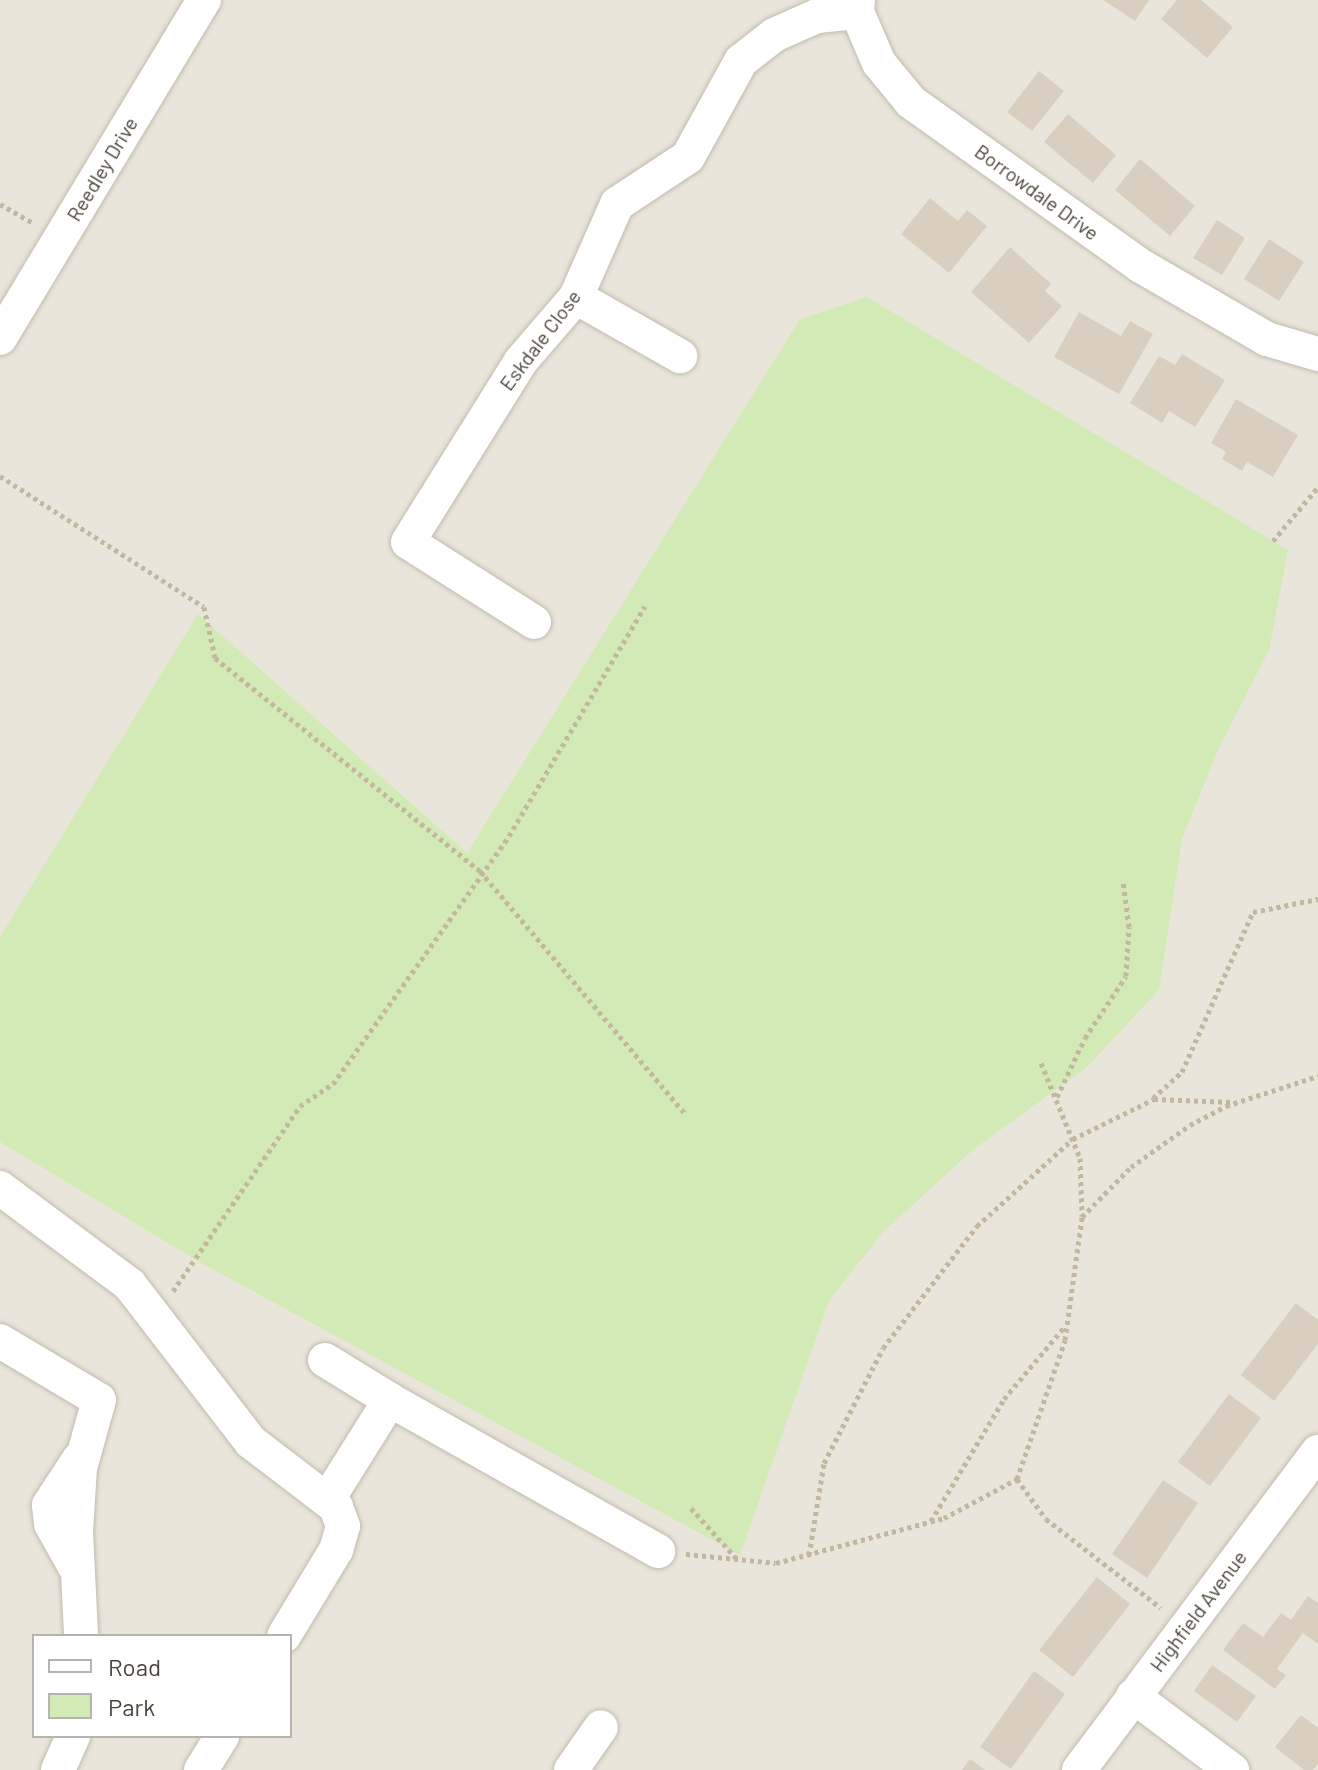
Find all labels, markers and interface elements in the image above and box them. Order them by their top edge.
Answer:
street label: Reedley Drive [62,113,142,225]
street label: Borrowdale Drive [970,139,1104,245]
street label: Eskdale Close [494,285,586,395]
street label: Highfield Avenue [1145,1546,1251,1676]
legend [32,1634,292,1738]
text: Road [108,1652,161,1681]
text: Park [108,1692,155,1721]

